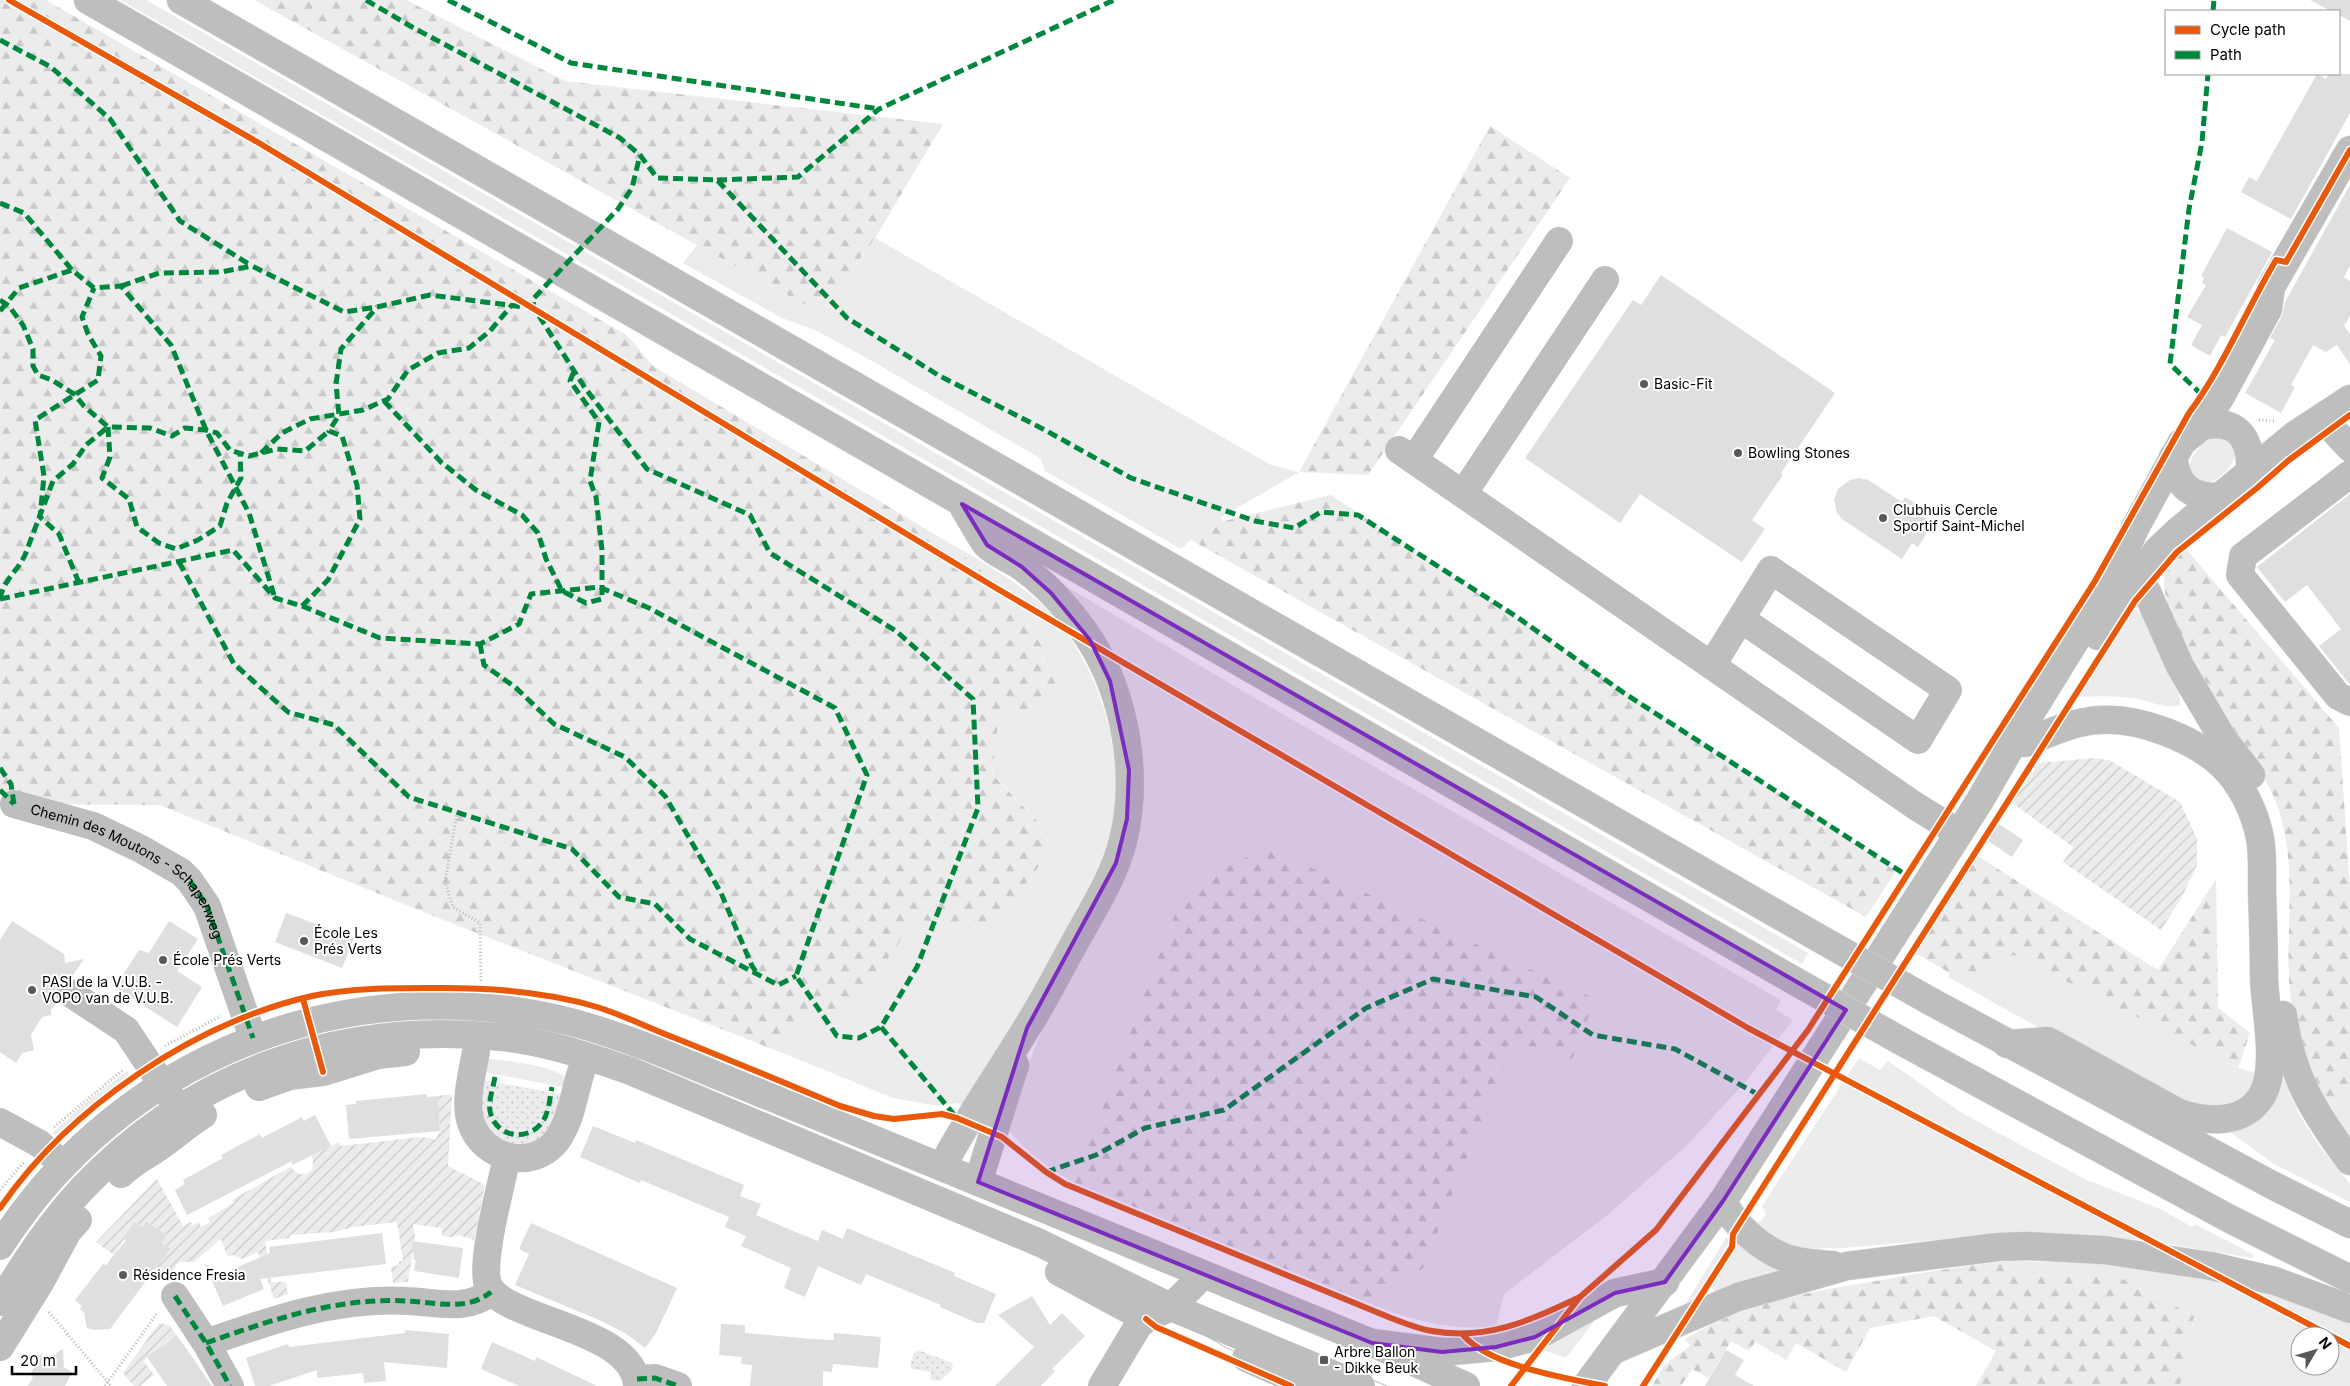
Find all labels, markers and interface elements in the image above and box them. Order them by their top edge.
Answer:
legend [2165,10,2340,75]
text: Cycle path [2210,20,2286,39]
text: Path [2210,45,2242,64]
place label: Basic-Fit [1654,375,1713,392]
marker: Basic-Fit [1638,378,1650,390]
place label: Bowling Stones [1748,444,1850,461]
marker: Bowling Stones [1732,447,1744,459]
place label: Clubhuis Cercle Sportif Saint-Michel [1893,501,2025,534]
marker: Clubhuis Cercle Sportif Saint-Michel [1877,512,1889,524]
street label: Chemin des Moutons - Schapenweg [29,800,227,941]
place label: École Les Prés Verts [314,924,382,957]
marker: École Les Prés Verts [298,935,310,947]
place label: École Prés Verts [173,951,281,968]
marker: École Prés Verts [157,954,169,966]
place label: PASI de la V.U.B. - VOPO van de V.U.B. [42,973,174,1006]
marker: PASI de la V.U.B. - VOPO van de V.U.B. [26,984,38,996]
place label: Résidence Fresia [133,1266,246,1283]
marker: Résidence Fresia [117,1269,129,1281]
north arrow [2290,1326,2340,1376]
text: N [2316,1333,2336,1352]
place label: Arbre Ballon - Dikke Beuk [1334,1343,1419,1376]
scale bar [12,1344,76,1376]
text: 20 m [20,1351,56,1370]
marker: Arbre Ballon - Dikke Beuk [1318,1354,1330,1366]

